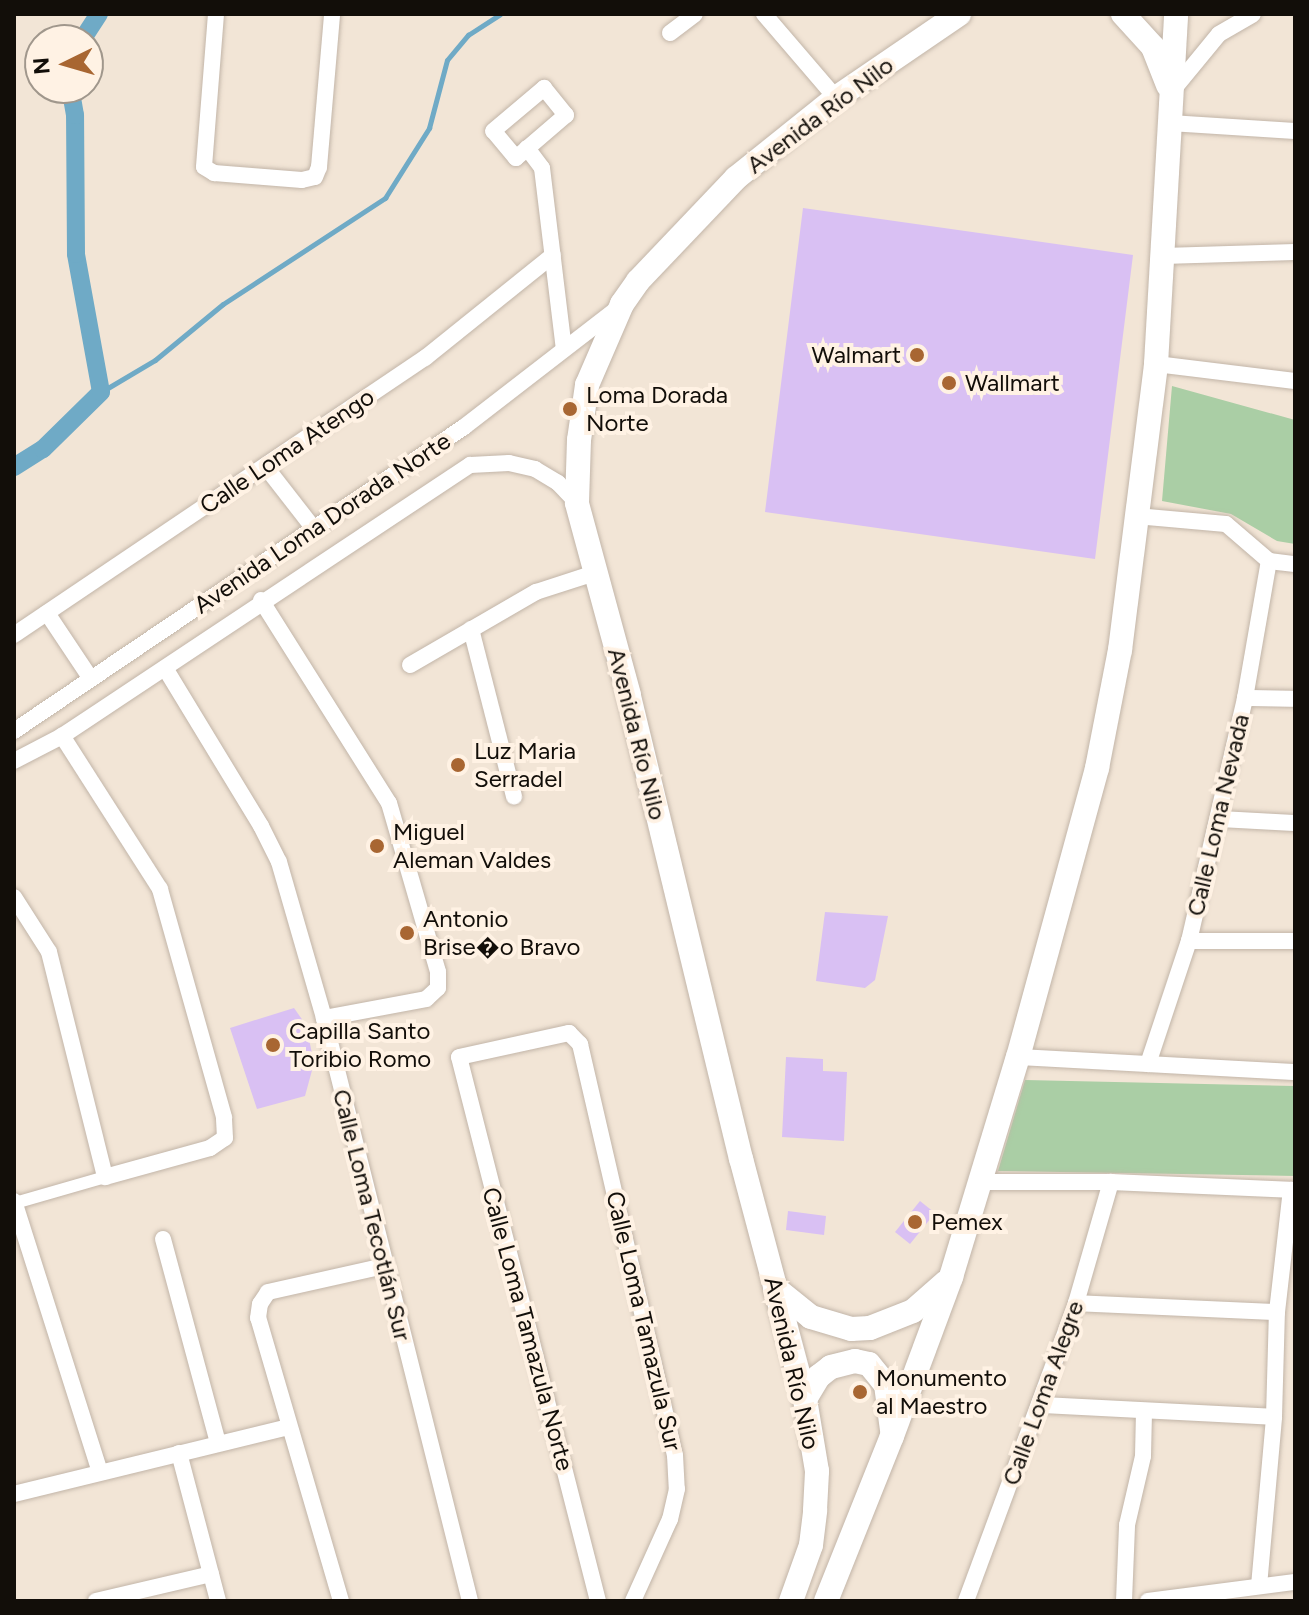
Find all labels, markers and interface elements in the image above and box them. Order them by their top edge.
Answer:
north arrow [24,24,104,104]
street label: Avenida Río Nilo [741,50,899,180]
text: N [27,56,56,76]
place label: Walmart [812,341,901,369]
marker: Walmart [908,346,926,364]
place label: Wallmart [965,369,1060,397]
marker: Wallmart [940,374,958,392]
place label: Loma Dorada Norte [586,381,728,437]
street label: Calle Loma Atengo [194,382,380,520]
marker: Loma Dorada Norte [561,400,579,418]
street label: Avenida Loma Dorada Norte [188,426,456,620]
street label: Avenida Río Nilo [602,645,672,823]
street label: Calle Loma Nevada [1181,711,1255,919]
place label: Luz Maria Serradel [474,737,576,793]
marker: Luz Maria Serradel [449,756,467,774]
place label: Miguel Aleman Valdes [393,818,551,874]
marker: Miguel Aleman Valdes [368,837,386,855]
place label: Antonio Brise�o Bravo [423,905,580,961]
marker: Antonio Brise�o Bravo [398,924,416,942]
place label: Capilla Santo Toribio Romo [289,1017,431,1073]
marker: Capilla Santo Toribio Romo [264,1036,282,1054]
street label: Calle Loma Tecotlán Sur [327,1086,417,1344]
street label: Calle Loma Tamazula Norte [476,1184,580,1474]
street label: Calle Loma Tamazula Sur [600,1188,688,1454]
place label: Pemex [931,1208,1003,1236]
marker: Pemex [906,1213,924,1231]
street label: Avenida Río Nilo [758,1274,826,1452]
street label: Calle Loma Alegre [996,1297,1090,1489]
place label: Monumento al Maestro [876,1364,1007,1420]
marker: Monumento al Maestro [851,1383,869,1401]

